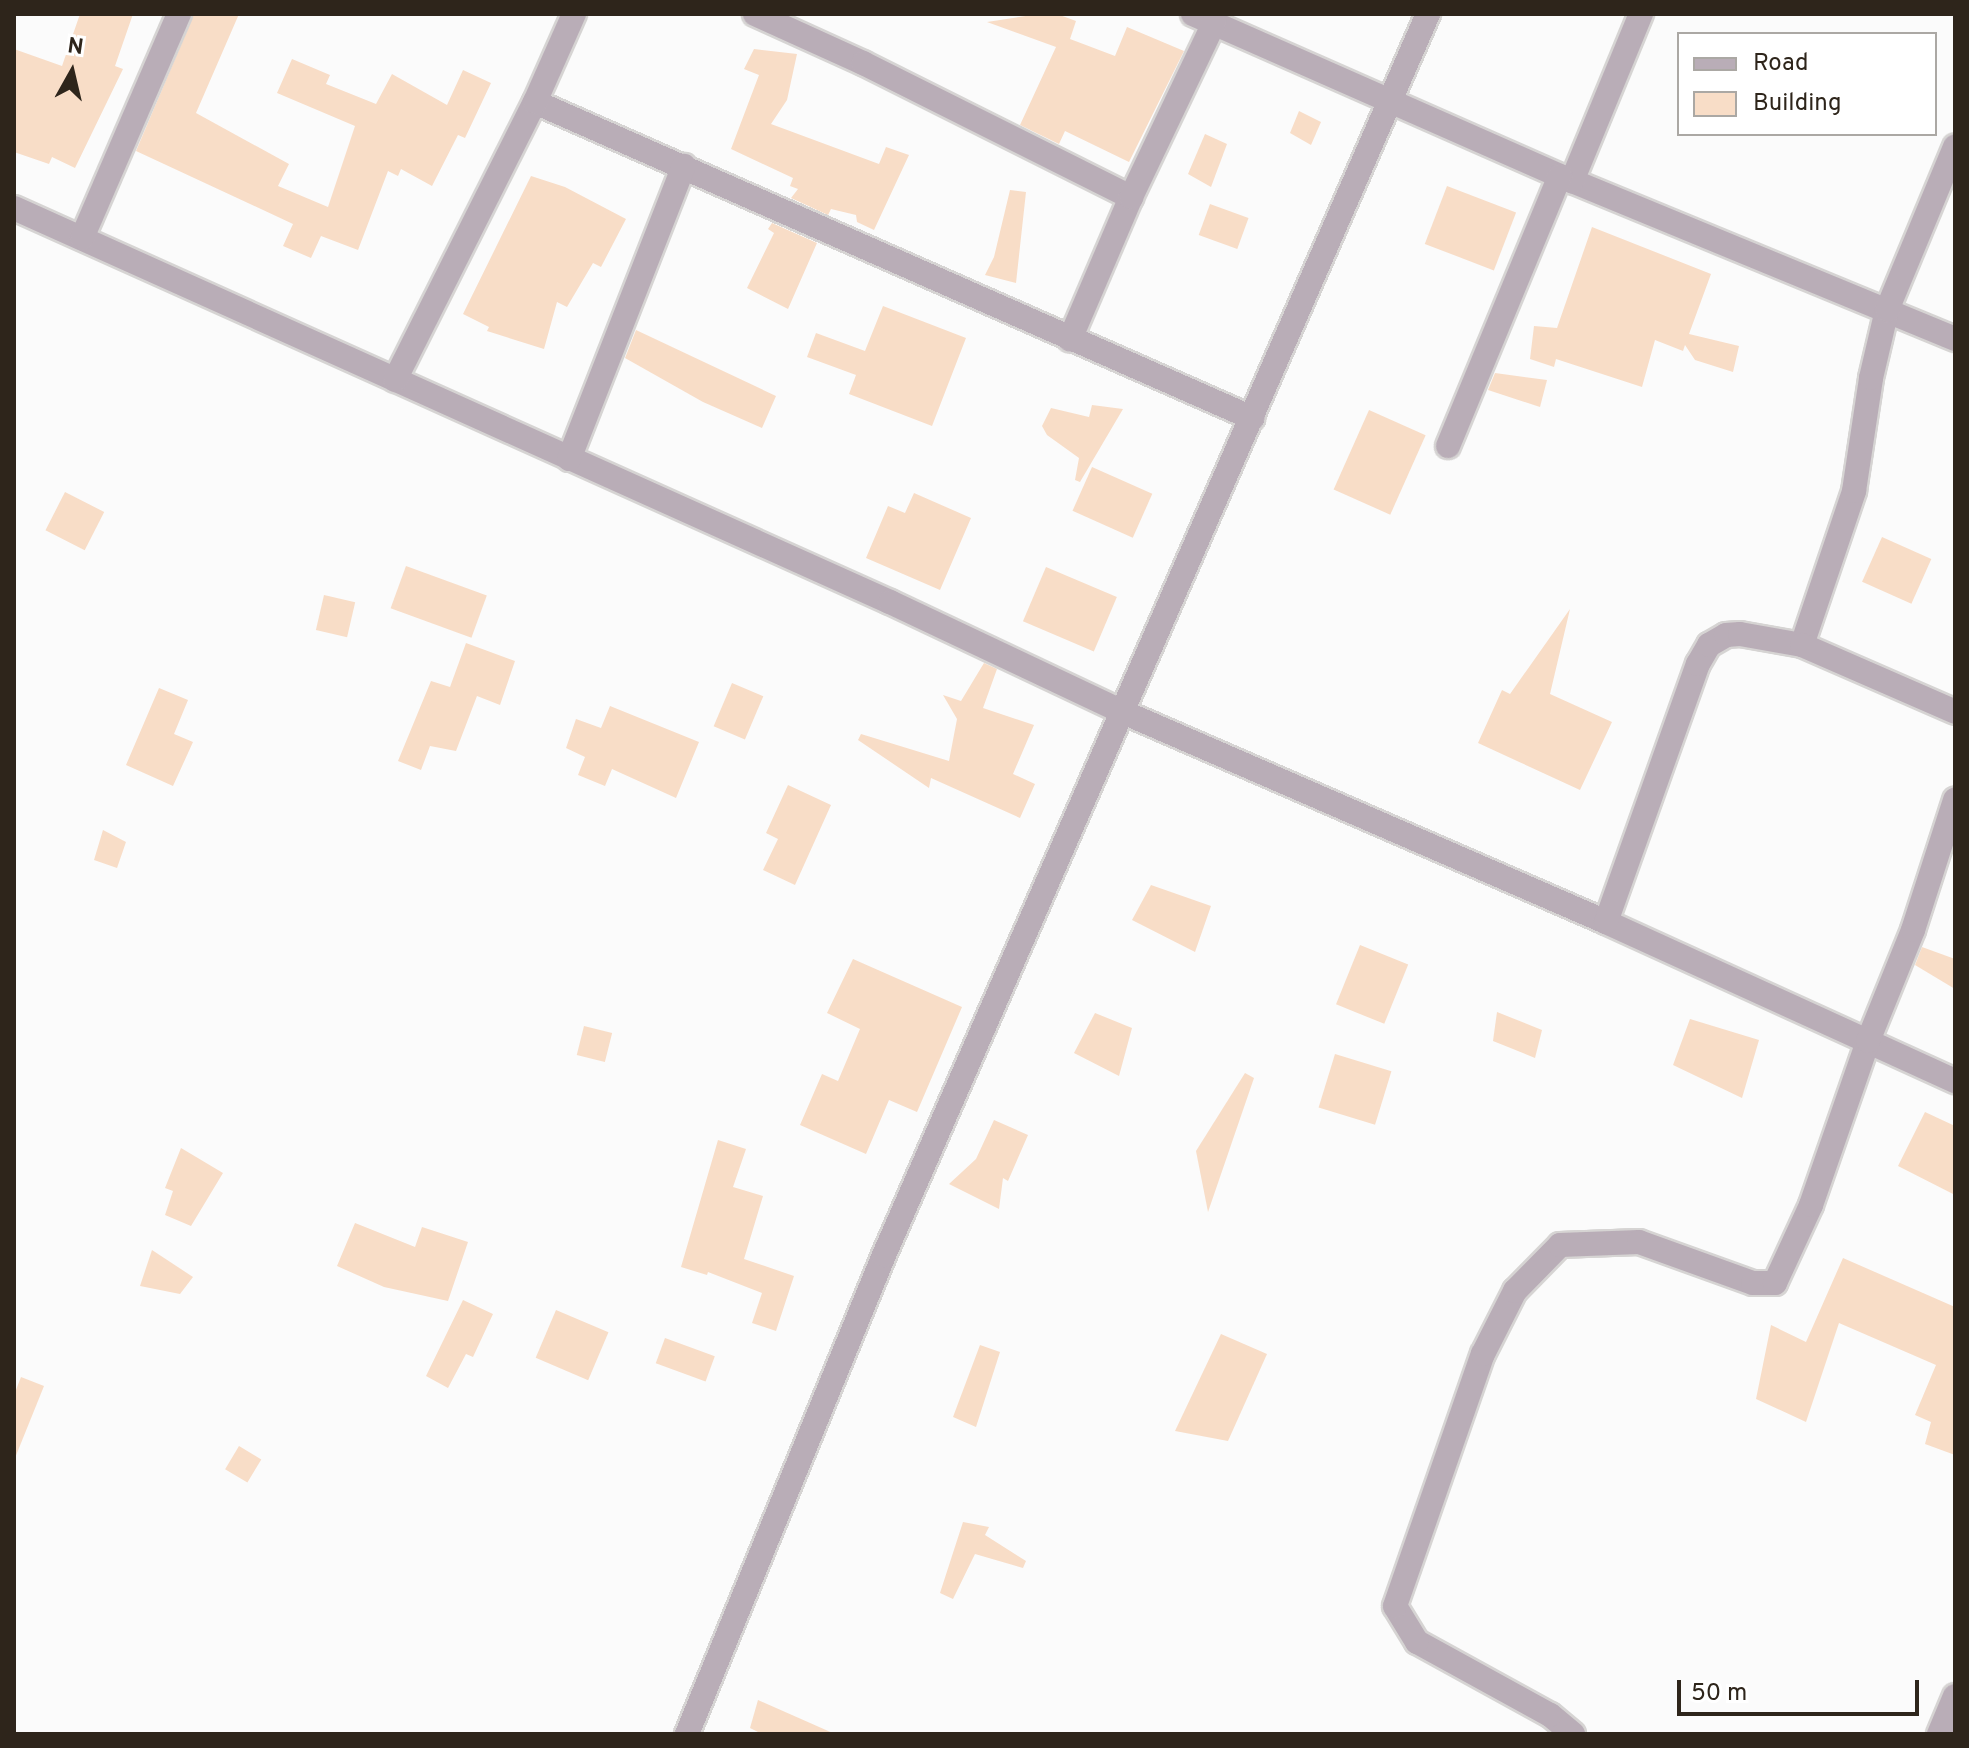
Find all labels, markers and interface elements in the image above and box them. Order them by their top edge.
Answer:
north arrow [32,32,112,112]
legend [1677,32,1937,136]
text: N [66,33,85,62]
text: Road [1753,49,1809,79]
text: Building [1753,89,1842,119]
scale bar [1681,1664,1923,1714]
text: 50 m [1691,1679,1747,1709]

